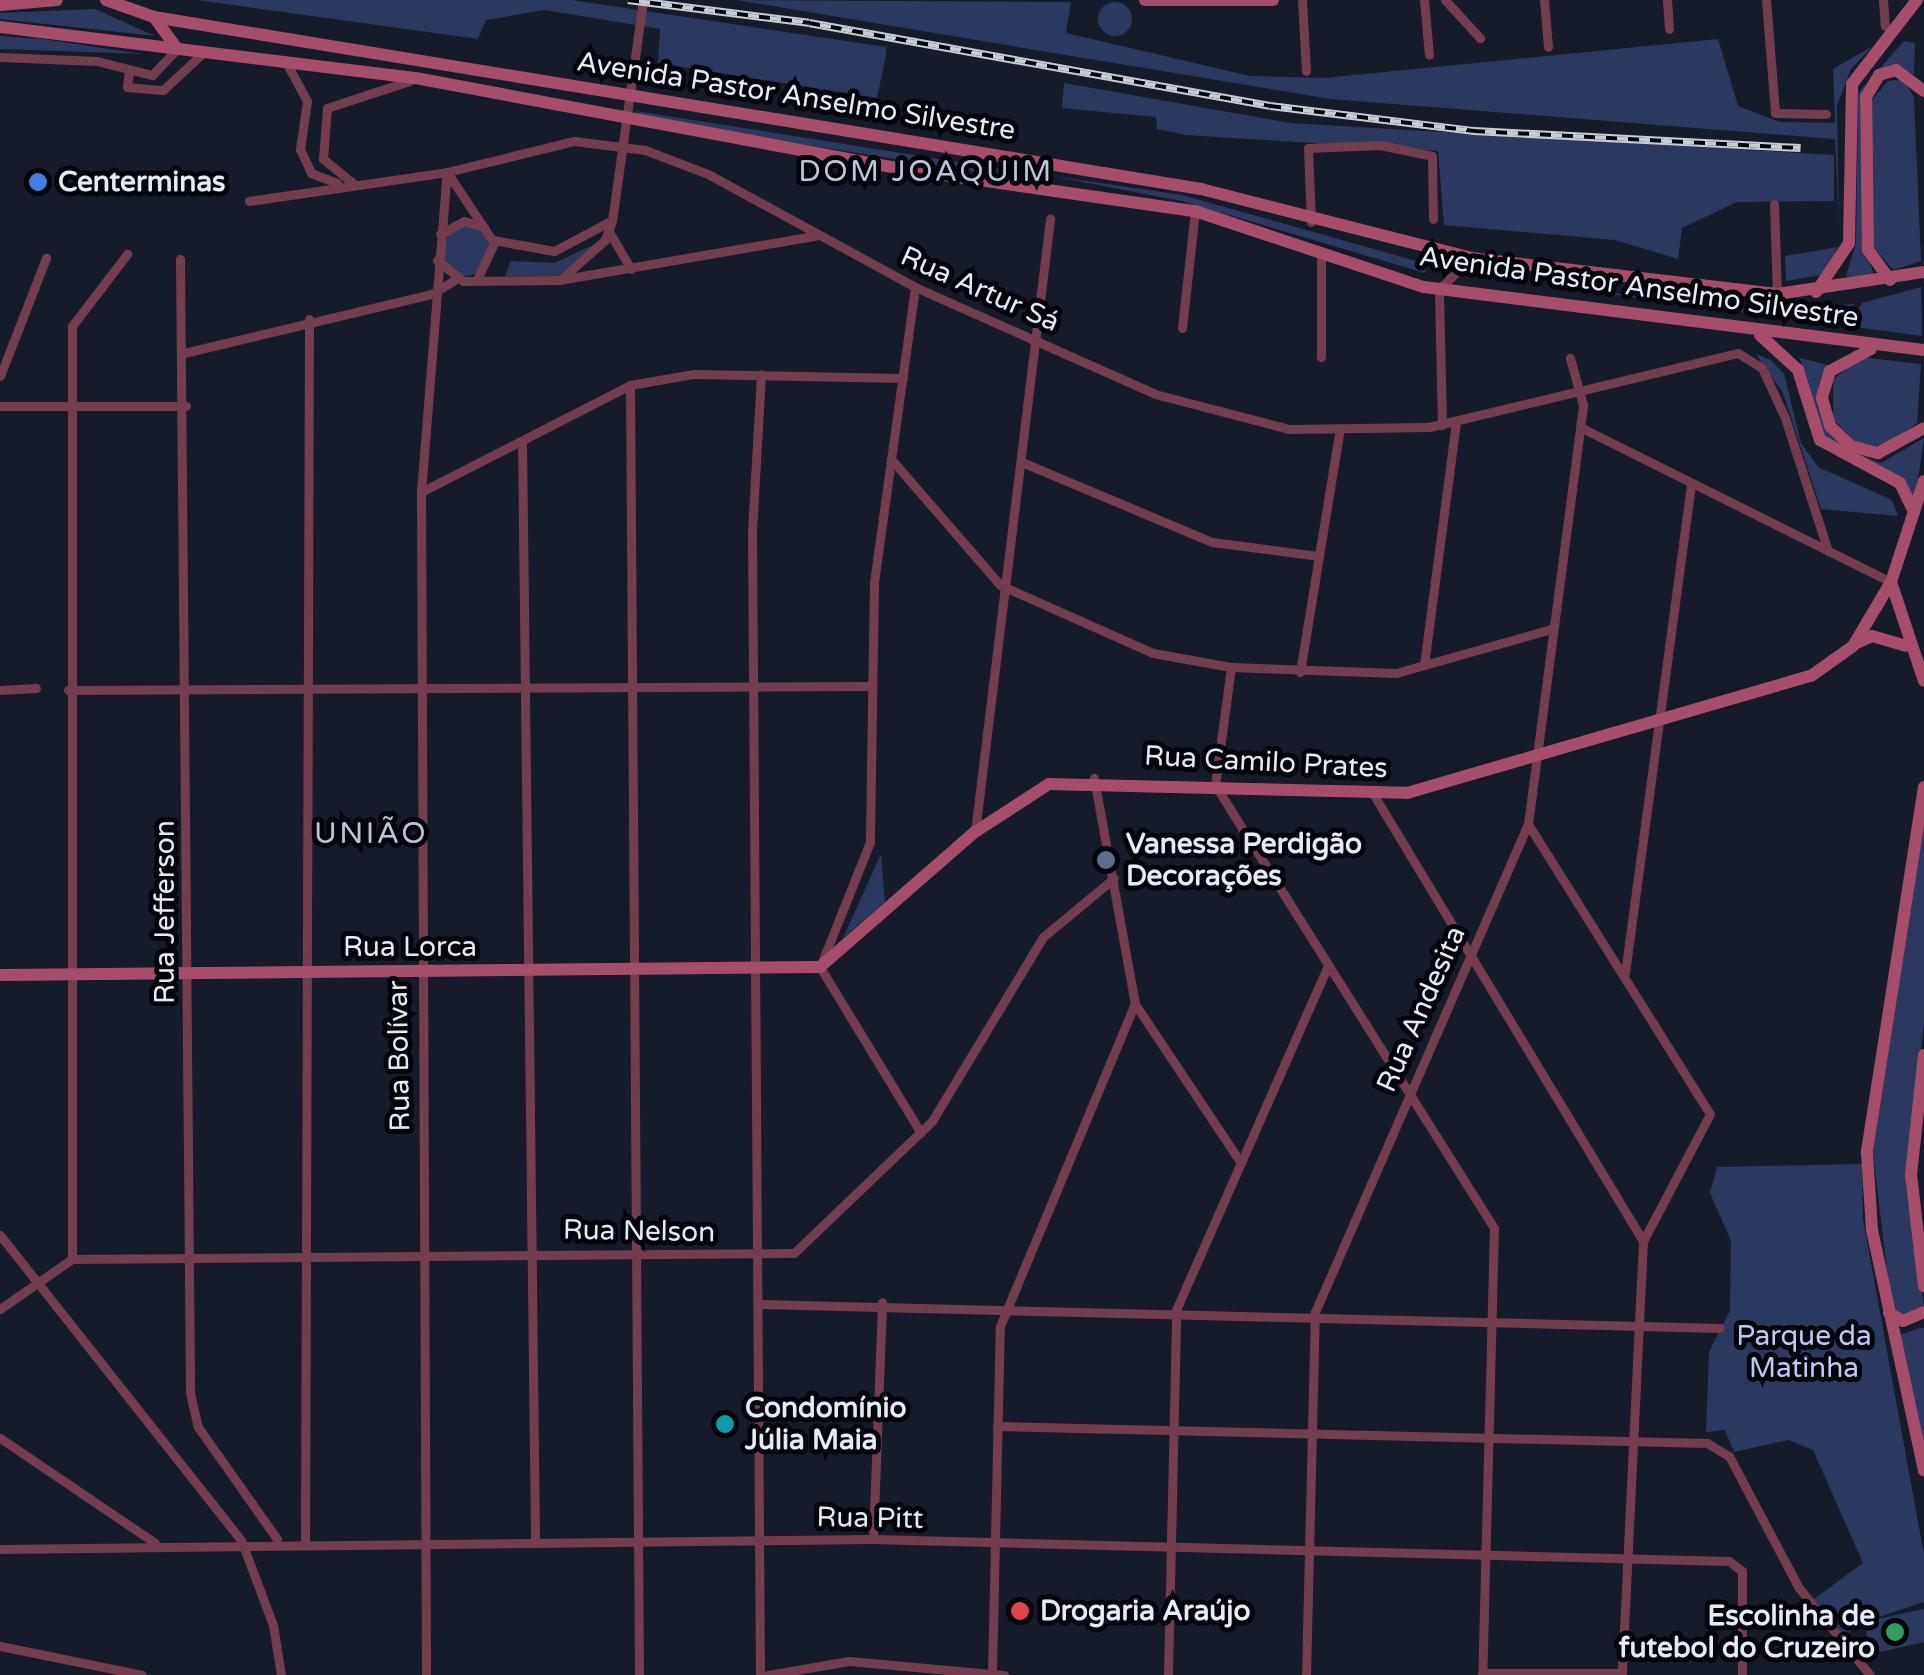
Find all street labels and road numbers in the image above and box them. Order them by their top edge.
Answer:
street label: Avenida Pastor Anselmo Silvestre [574,45,1018,147]
street label: Rua Artur Sá [895,239,1065,339]
street label: Avenida Pastor Anselmo Silvestre [1417,240,1861,334]
street label: Rua Camilo Prates [1143,739,1389,785]
street label: Rua Jefferson [148,820,182,1004]
street label: Rua Andesita [1369,921,1473,1097]
street label: Rua Lorca [343,930,477,964]
street label: Rua Bolívar [381,980,417,1132]
street label: Rua Nelson [563,1213,715,1249]
street label: Rua Pitt [816,1500,924,1536]

